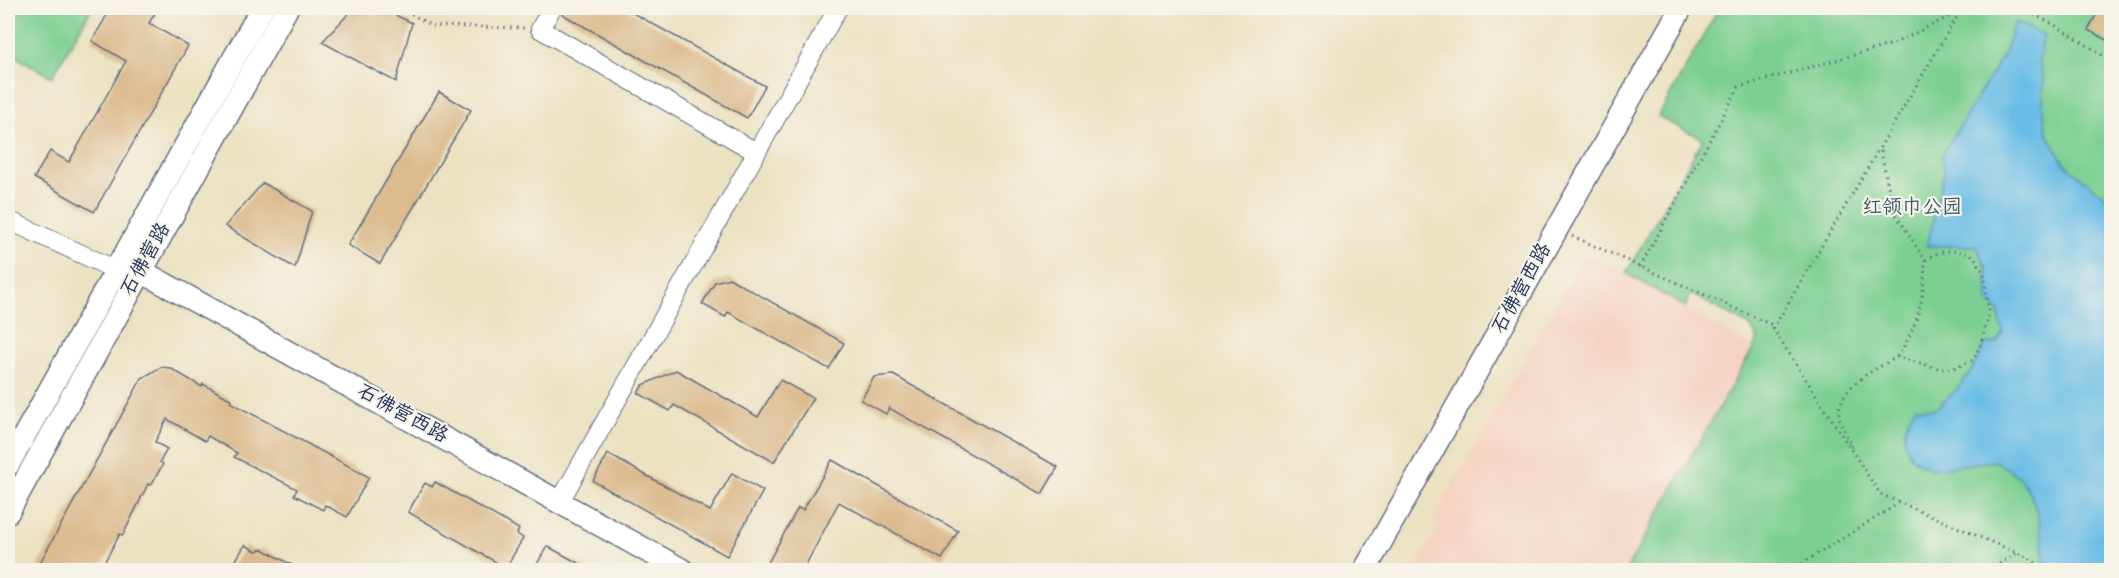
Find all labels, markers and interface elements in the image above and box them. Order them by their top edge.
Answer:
park label: 红领巾公园 [1862,195,1962,223]
street label: 石佛营路 [115,217,179,302]
street label: 石佛营西路 [1487,238,1560,340]
street label: 石佛营西路 [351,379,453,452]

